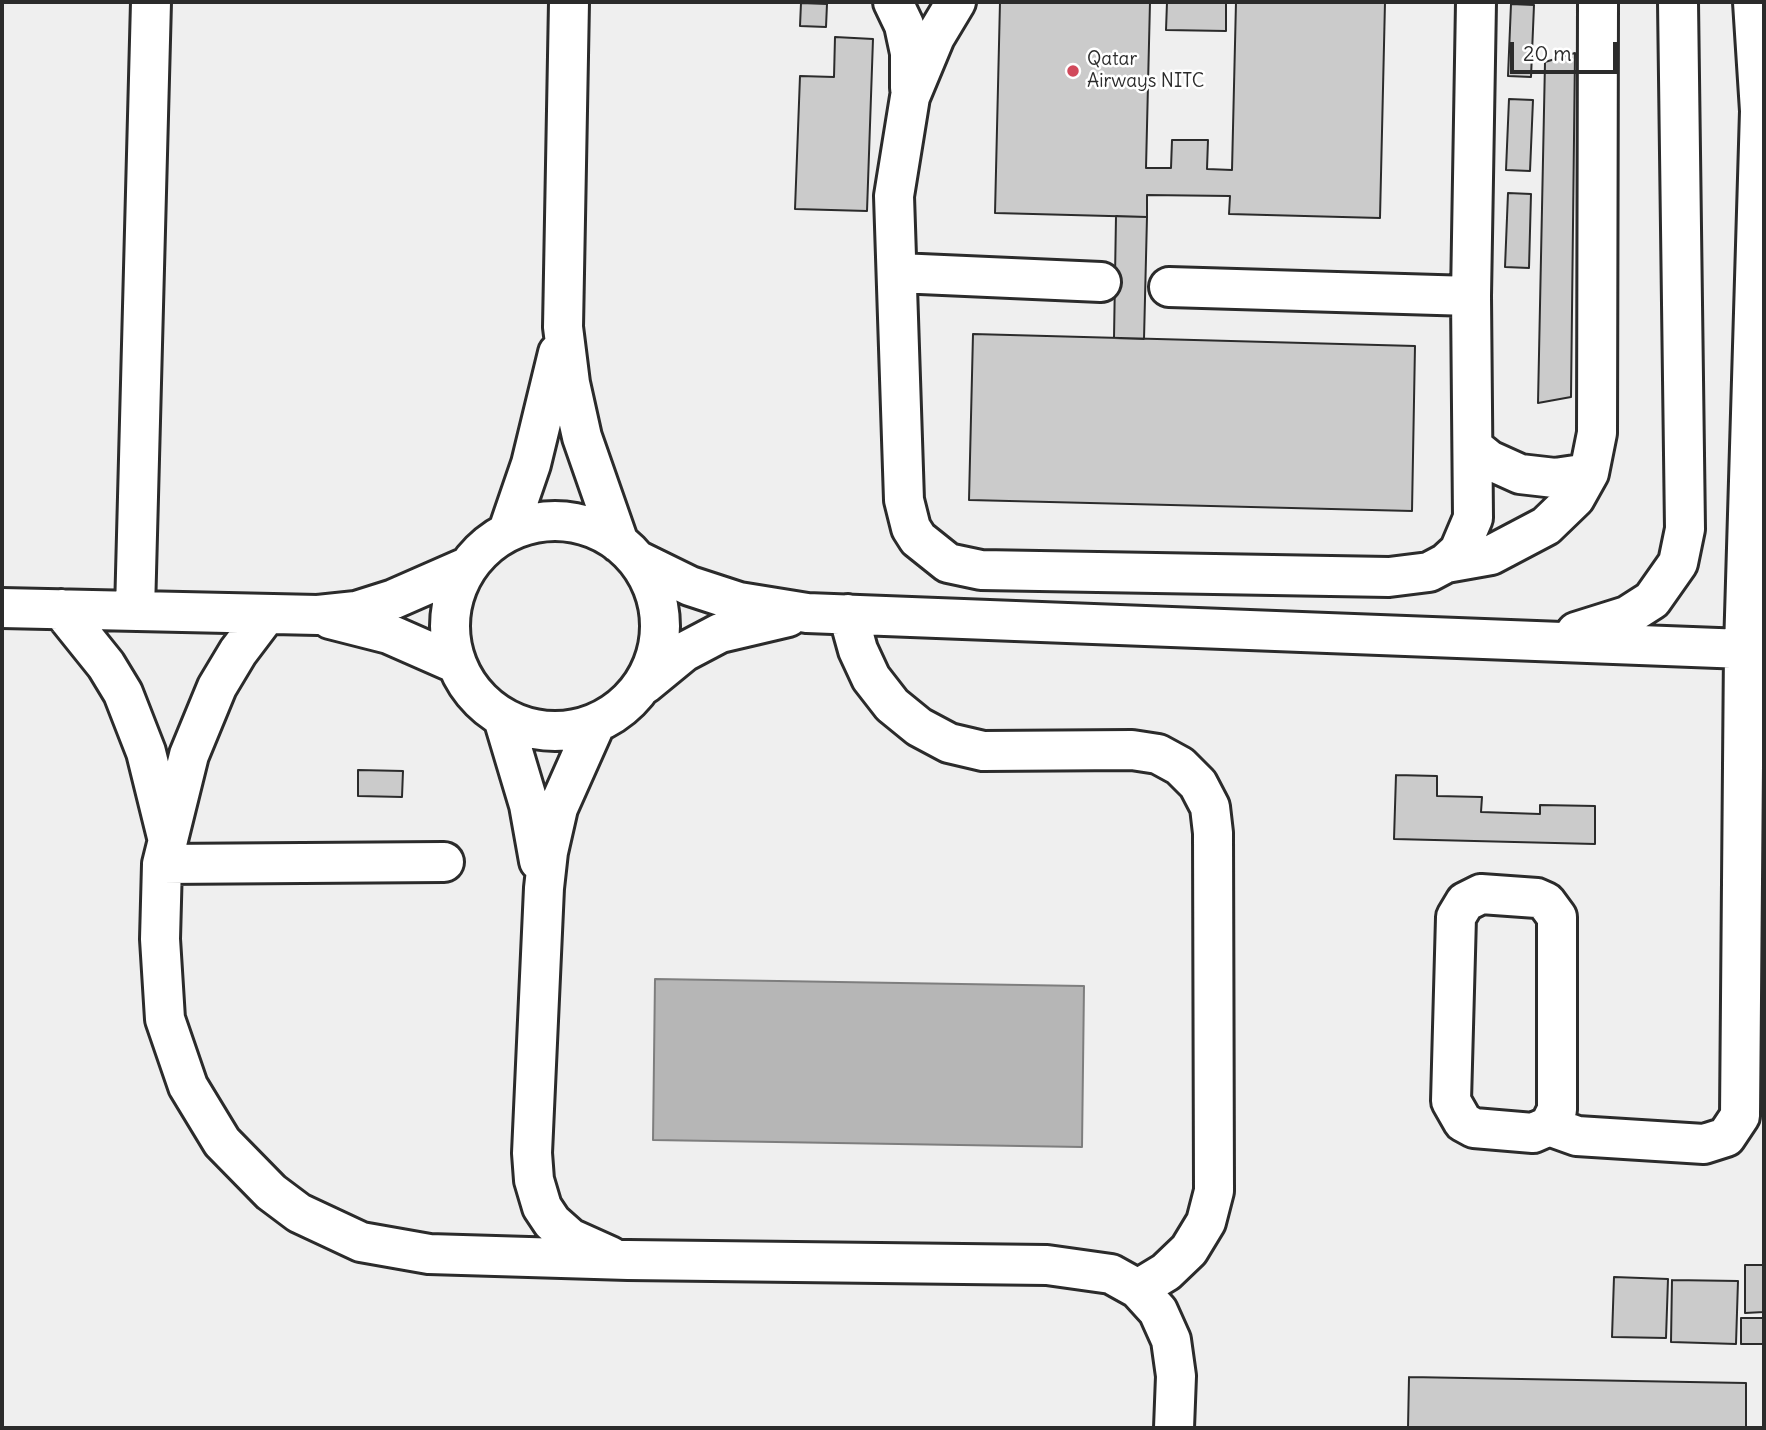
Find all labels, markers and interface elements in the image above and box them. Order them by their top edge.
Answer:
scale bar [1514,28,1621,72]
text: 20 m [1523,40,1572,67]
place label: Qatar Airways NITC [1087,49,1204,93]
marker: Qatar Airways NITC [1065,63,1081,79]

